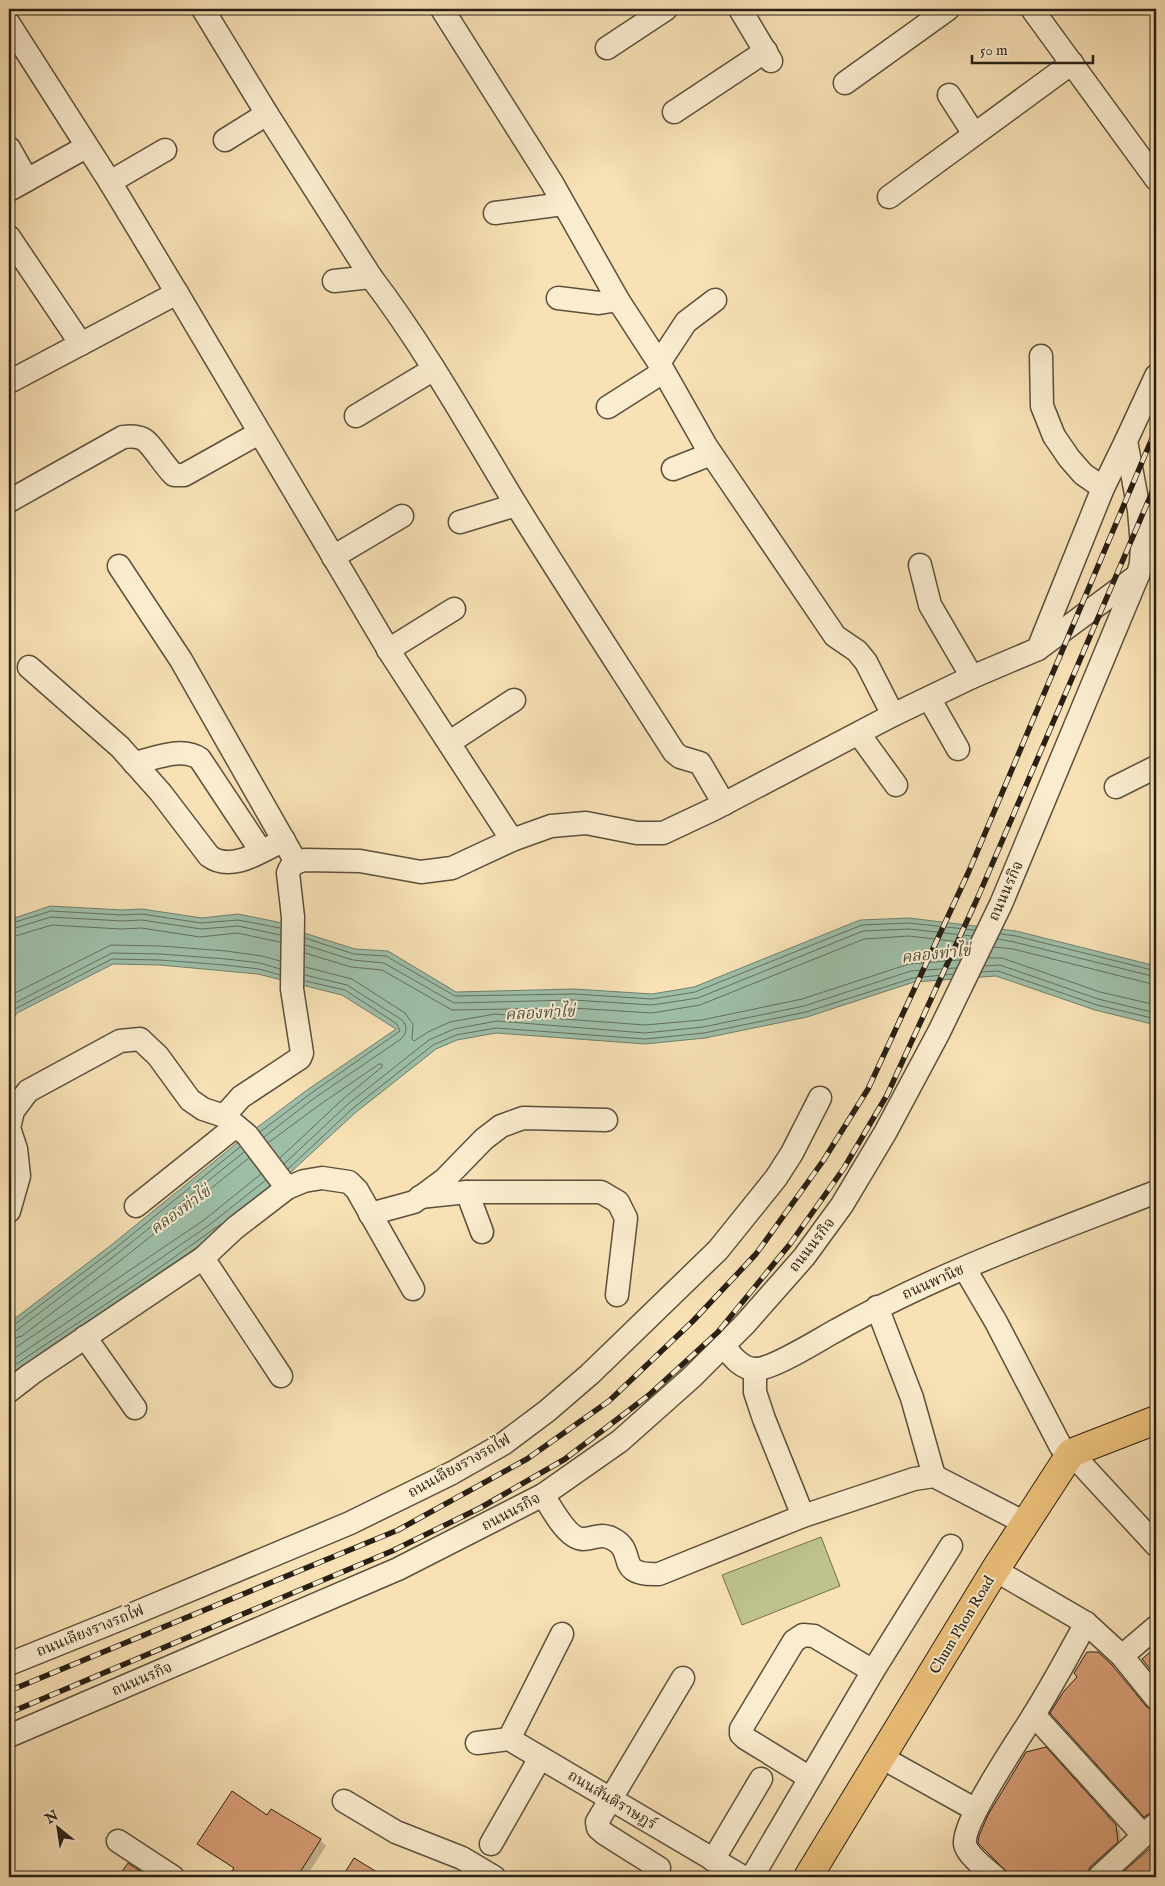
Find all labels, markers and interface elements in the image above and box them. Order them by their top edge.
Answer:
scale bar [972,32,1094,64]
text: 50 m [980,41,1008,60]
street label: ถนนนรกิจ [984,858,1028,924]
water label: คลองท่าไข่ [900,938,974,969]
water label: คลองท่าไข่ [504,999,577,1026]
water label: คลองท่าไข่ [145,1179,217,1240]
street label: ถนนนรกิจ [785,1214,839,1276]
street label: ถนนพานิช [899,1260,967,1304]
street label: ถนนเลียงรางรถไฟ [403,1428,514,1502]
street label: ถนนนรกิจ [478,1489,544,1535]
street label: Chum Phon Road [925,1572,999,1677]
street label: ถนนเลียงรางรถไฟ [33,1599,147,1661]
street label: ถนนนรกิจ [109,1658,175,1700]
street label: ถนนสันติราษฎร์ [564,1765,661,1834]
north arrow [32,1804,82,1854]
text: N [41,1807,62,1829]

